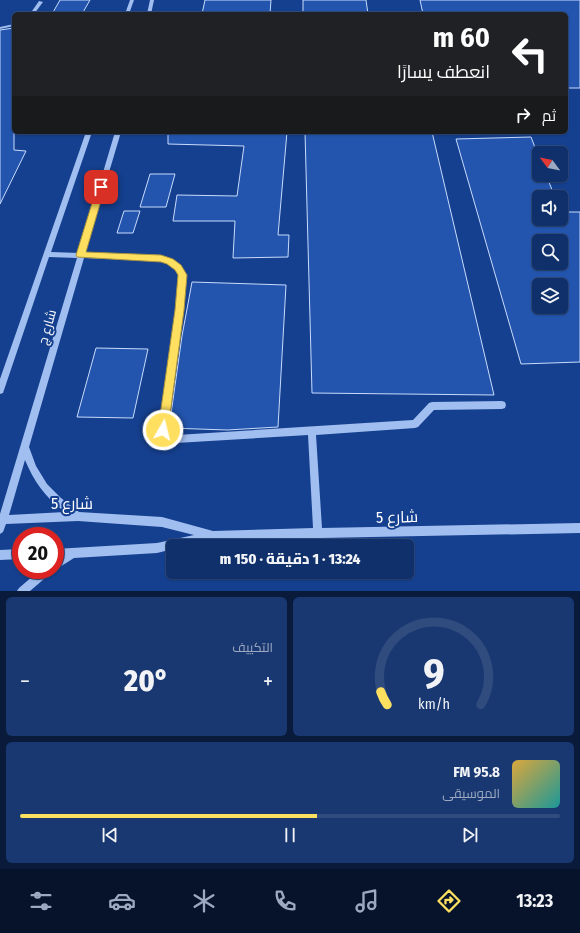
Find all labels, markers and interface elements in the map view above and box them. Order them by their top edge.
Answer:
text: 60 m [433,21,490,54]
icon: left [504,28,556,80]
text: انعطف يسارًا [397,61,490,83]
icon: right [512,104,534,126]
text: ثم [542,107,556,125]
north arrow [532,146,568,182]
map controls [532,146,568,314]
pin [84,170,118,204]
icon: arrive [90,176,112,198]
button: sound [532,190,568,226]
button: search [532,234,568,270]
button: layers [532,278,568,314]
street label: شارع ج [35,308,60,347]
position arrow [142,409,184,451]
street label: شارع 5 [51,494,93,515]
street label: شارع 5 [376,507,418,529]
speed limit sign: 20 [12,527,64,579]
text: 13:24 · 1 دقيقة · 150 m [220,550,360,568]
text: التكييف [232,640,273,655]
text: 9 [423,648,444,698]
text: 20° [124,663,169,699]
text: − [20,668,30,695]
text: + [263,668,273,695]
text: km/h [418,695,449,712]
text: 95.8 FM [453,763,500,781]
text: الموسيقى [442,786,500,801]
icon: previous [99,824,121,846]
icon: pause [279,824,301,846]
icon: next [459,824,481,846]
icon: filters [27,887,55,915]
icon: car [108,887,136,915]
icon: climate [190,887,218,915]
icon: phone [271,887,299,915]
icon: music [353,887,381,915]
icon: directions [435,887,463,915]
text: 13:23 [516,890,553,912]

